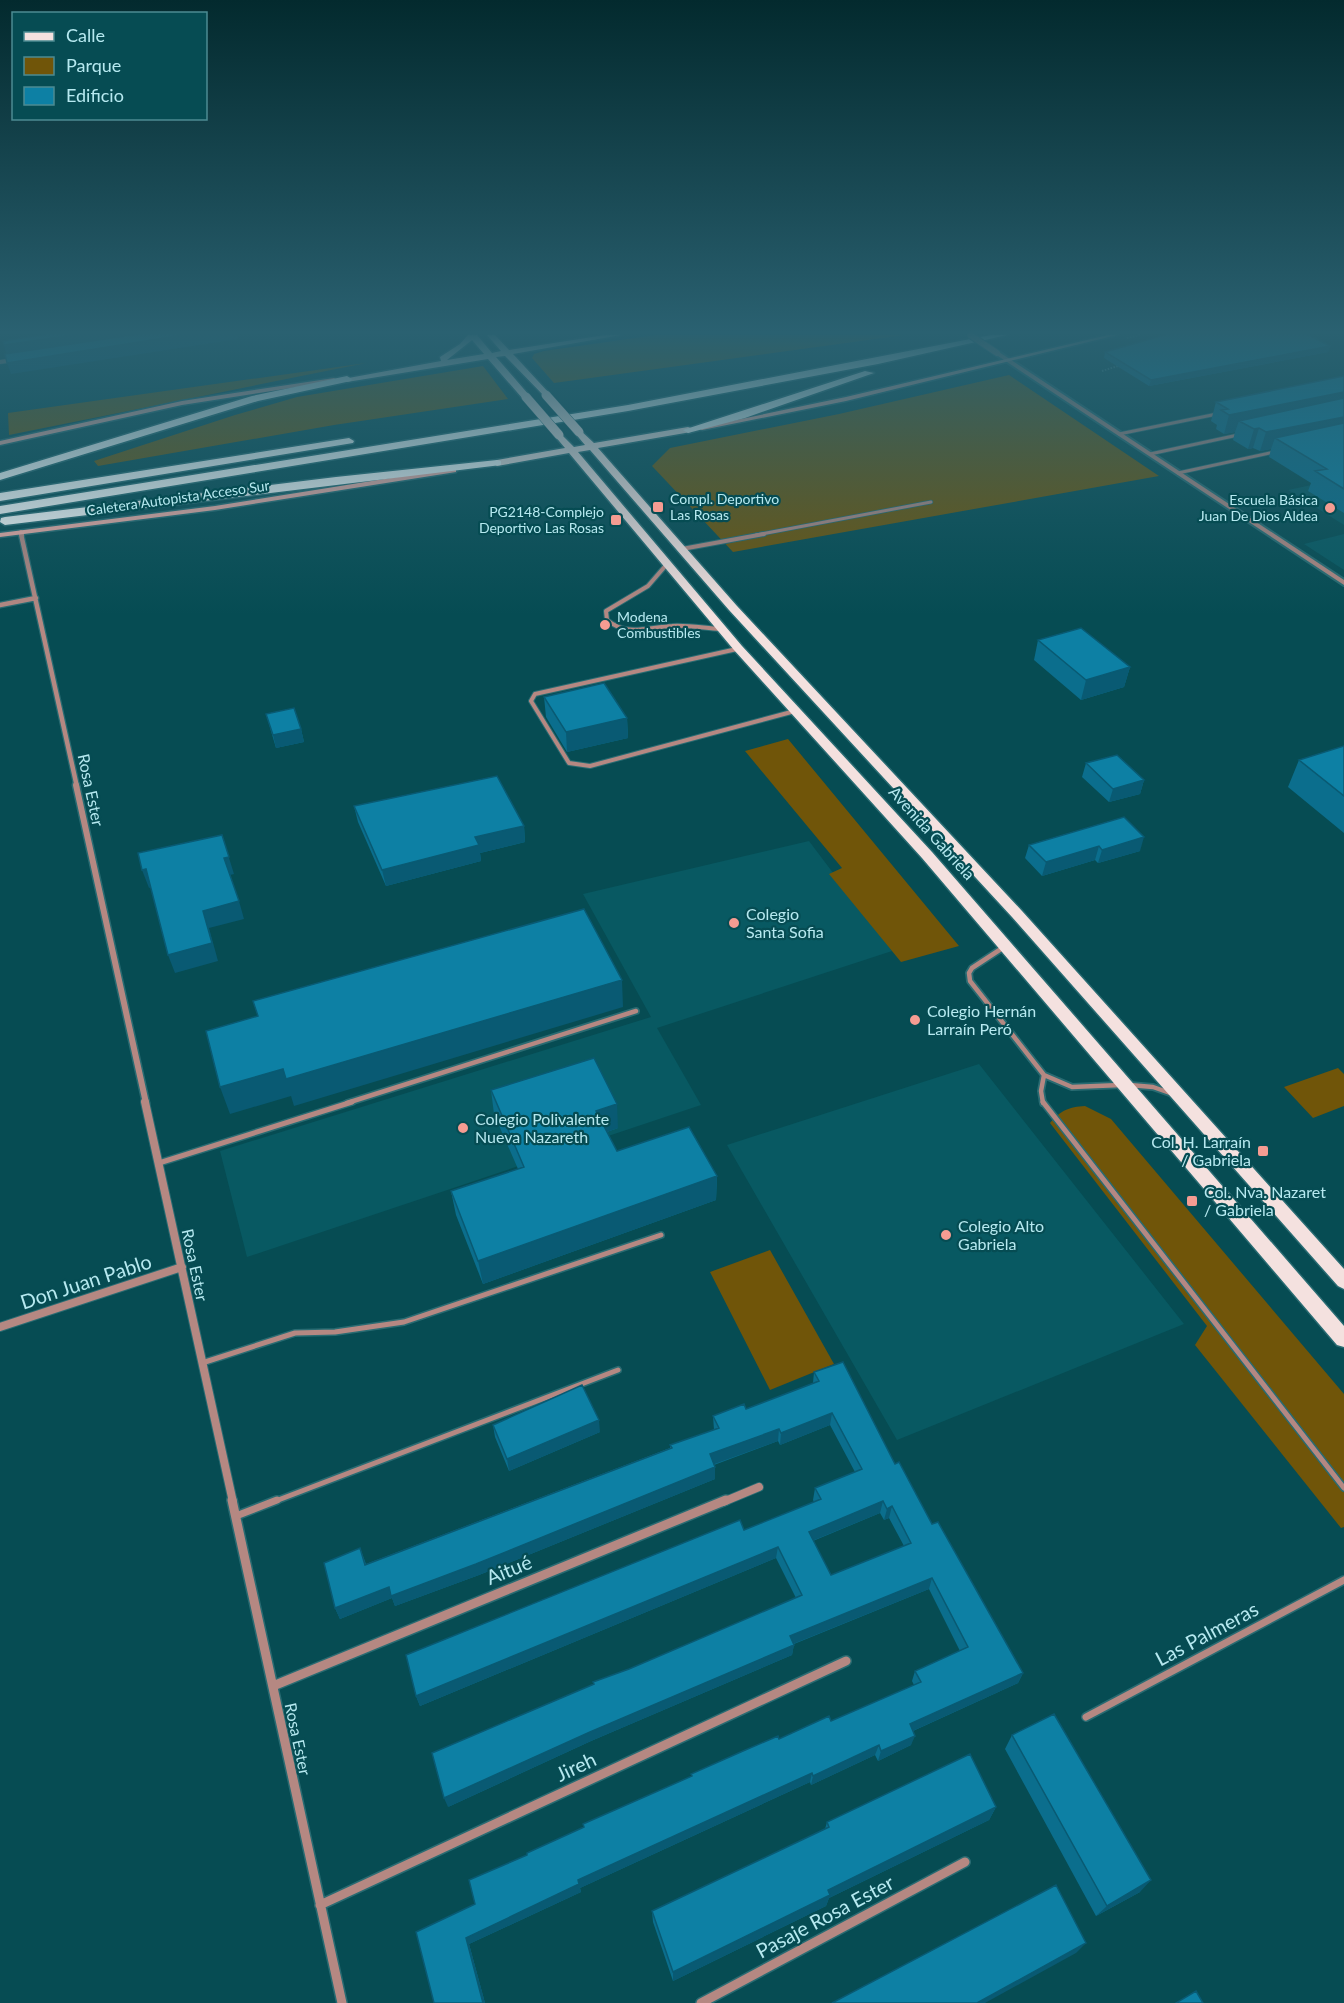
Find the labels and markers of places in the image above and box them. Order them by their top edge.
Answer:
place label: Compl. Deportivo Las Rosas [670,490,779,523]
place label: Escuela Básica Juan De Dios Aldea [1199,491,1318,524]
marker: Compl. Deportivo Las Rosas [651,500,665,514]
marker: Escuela Básica Juan De Dios Aldea [1323,501,1337,515]
place label: PG2148-Complejo Deportivo Las Rosas [479,503,604,536]
marker: PG2148-Complejo Deportivo Las Rosas [609,513,623,527]
place label: Modena Combustibles [617,608,701,641]
marker: Modena Combustibles [598,618,612,632]
place label: Colegio Santa Sofia [746,904,824,941]
marker: Colegio Santa Sofia [727,916,741,930]
place label: Colegio Hernán Larraín Peró [927,1001,1036,1038]
marker: Colegio Hernán Larraín Peró [908,1013,922,1027]
place label: Colegio Polivalente Nueva Nazareth [475,1109,609,1146]
marker: Colegio Polivalente Nueva Nazareth [456,1121,470,1135]
place label: Col. H. Larraín / Gabriela [1151,1132,1251,1169]
marker: Col. H. Larraín / Gabriela [1256,1144,1270,1158]
place label: Col. Nva. Nazaret / Gabriela [1204,1182,1326,1219]
marker: Col. Nva. Nazaret / Gabriela [1185,1194,1199,1208]
place label: Colegio Alto Gabriela [958,1216,1044,1253]
marker: Colegio Alto Gabriela [939,1228,953,1242]

